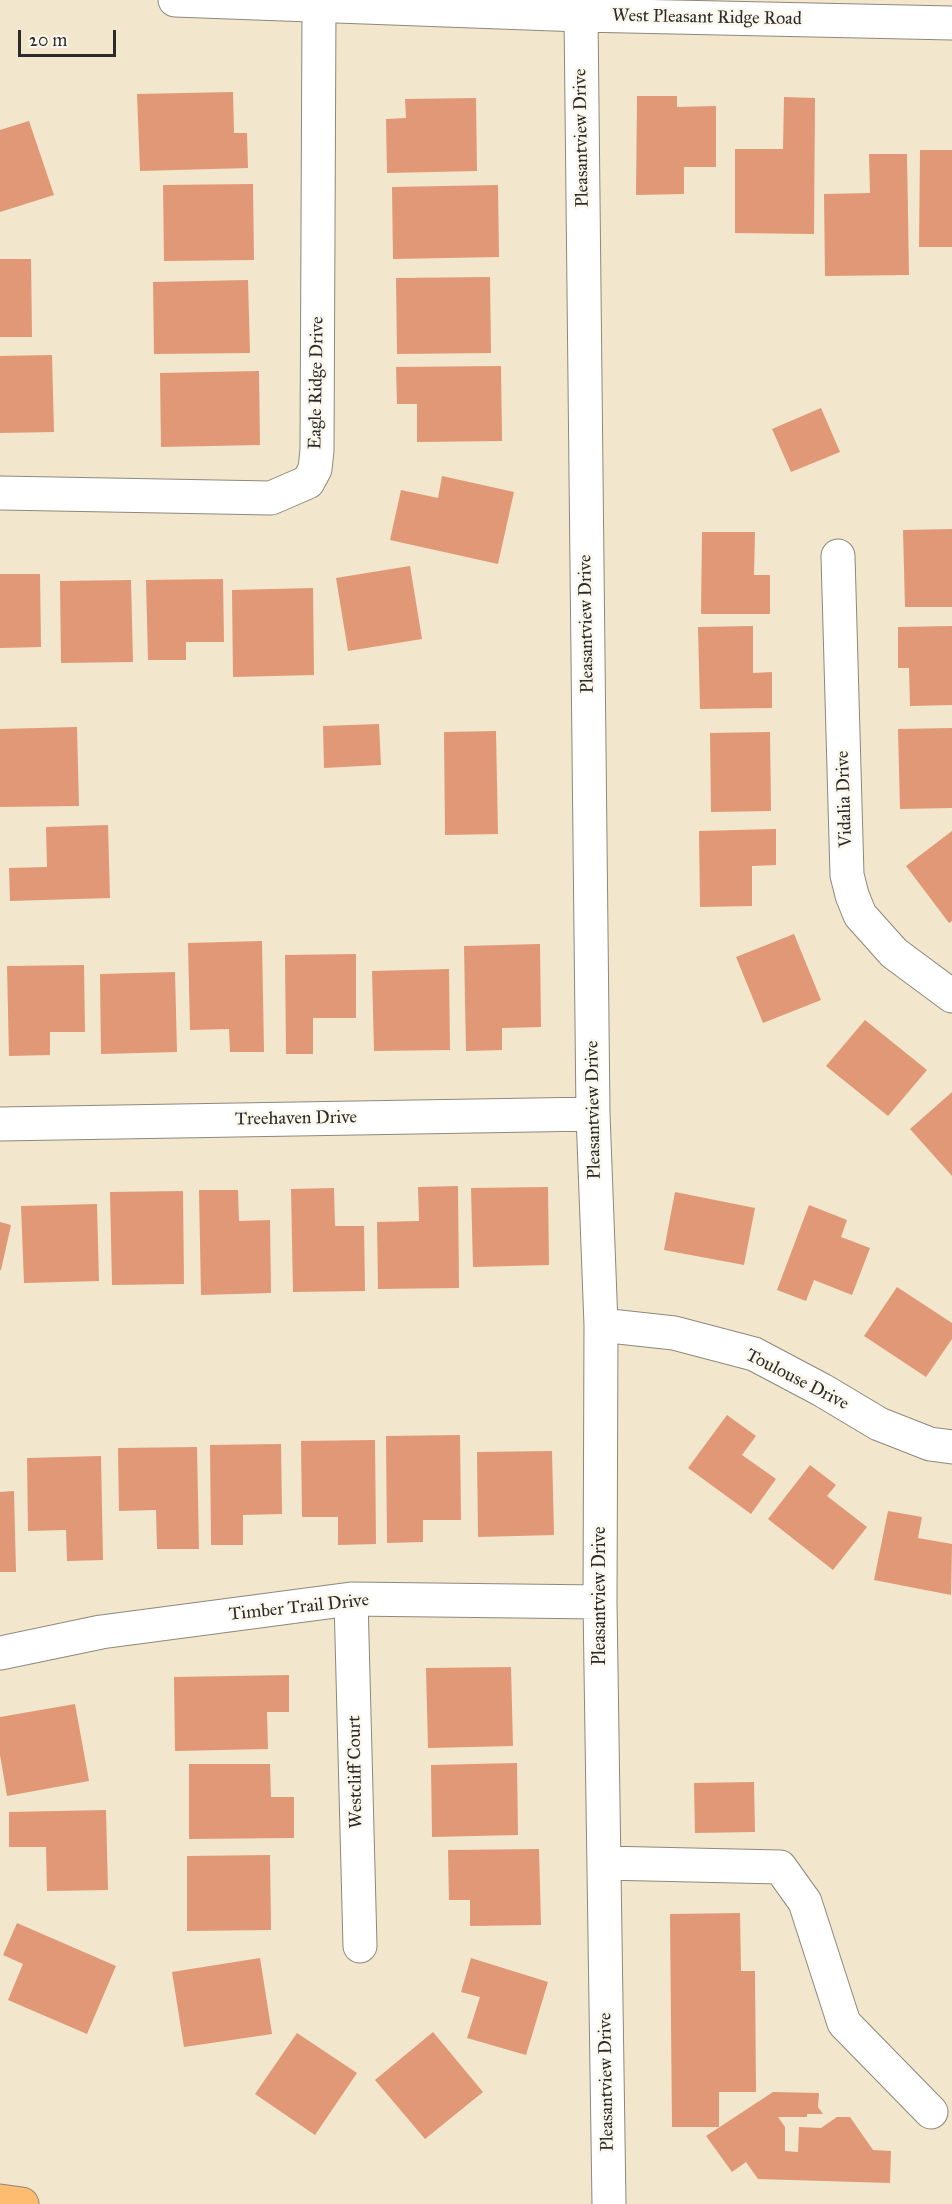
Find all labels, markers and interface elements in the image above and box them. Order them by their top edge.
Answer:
street label: West Pleasant Ridge Road [612,6,802,30]
scale bar [21,18,118,56]
text: 20 m [29,29,67,51]
street label: Pleasantview Drive [570,68,594,208]
street label: Eagle Ridge Drive [305,316,329,450]
street label: Pleasantview Drive [575,554,599,694]
street label: Vidalia Drive [833,750,857,848]
street label: Pleasantview Drive [582,1040,606,1180]
street label: Treehaven Drive [235,1107,357,1131]
street label: Toulouse Drive [742,1345,852,1415]
street label: Pleasantview Drive [590,1527,612,1665]
street label: Timber Trail Drive [228,1590,370,1626]
street label: Westcliff Court [344,1715,368,1829]
street label: Pleasantview Drive [595,2012,619,2152]

